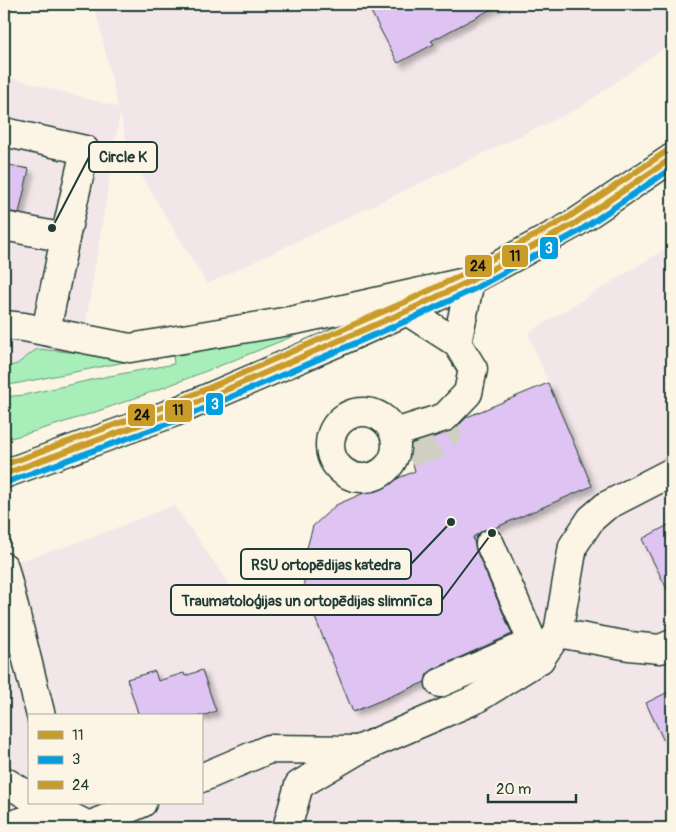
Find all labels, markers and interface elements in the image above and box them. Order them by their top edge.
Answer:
callout: Circle K [89,142,157,172]
text: Circle K [99,148,147,167]
line badge: 3 [539,236,559,260]
text: 3 [545,240,553,257]
line badge: 11 [501,244,529,268]
text: 11 [510,248,520,265]
line badge: 24 [464,254,493,278]
text: 24 [470,258,487,275]
line badge: 3 [205,392,224,416]
text: 3 [211,396,219,413]
line badge: 11 [164,399,193,423]
text: 11 [173,402,183,419]
line badge: 24 [127,403,156,427]
text: 24 [134,407,151,424]
callout: RSU ortopēdijas katedra [241,549,411,579]
text: RSU ortopēdijas katedra [251,556,401,575]
callout: Traumatoloģijas un ortopēdijas slimnīca [171,585,442,615]
text: Traumatoloģijas un ortopēdijas slimnīca [181,592,432,611]
legend [28,714,202,804]
text: 11 [72,726,84,745]
text: 3 [72,750,80,769]
scale bar [488,772,576,804]
text: 24 [72,776,89,795]
text: 20 m [496,780,531,799]

